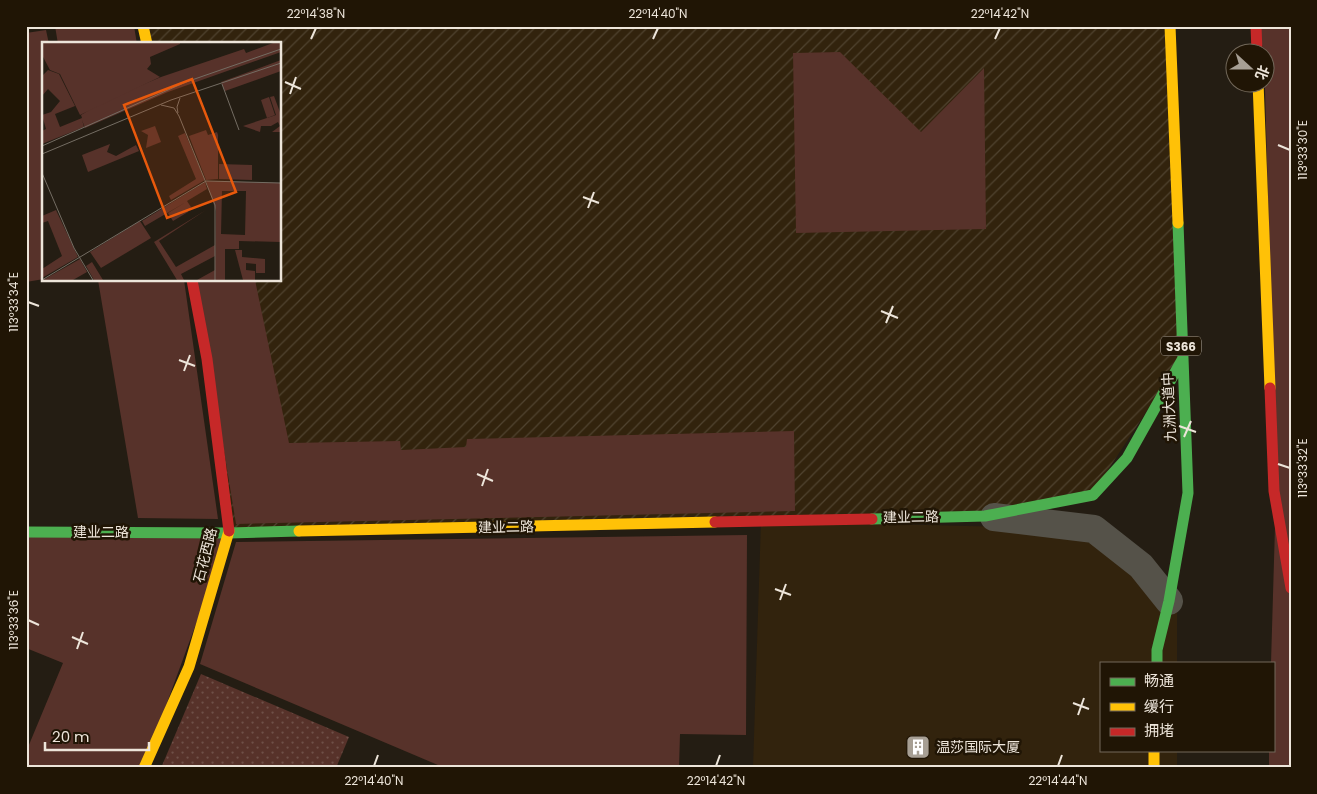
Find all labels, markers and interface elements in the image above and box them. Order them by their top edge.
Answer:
text: 22°14'38"N [287,5,345,22]
text: 22°14'40"N [628,5,688,22]
text: 22°14'42"N [971,5,1029,22]
inset map [42,42,281,281]
north arrow [1224,42,1274,92]
text: 北 [1250,63,1274,83]
text: 113°33'30"E [1294,120,1311,180]
text: 113°33'34"E [5,272,22,332]
road number: S366 [1161,336,1201,356]
street label: 九洲大道中 [1157,372,1181,442]
text: 113°33'32"E [1294,438,1311,498]
street label: 建业二路 [883,507,939,527]
street label: 建业二路 [478,517,534,537]
street label: 建业二路 [73,522,129,542]
street label: 石花西路 [189,525,221,585]
text: 113°33'36"E [5,590,22,650]
legend [1100,662,1274,752]
text: 畅通 [1144,670,1174,691]
text: 缓行 [1144,696,1174,717]
scale bar [45,719,149,751]
text: 拥堵 [1144,720,1174,741]
text: 20 m [52,726,90,747]
building icon: 温莎国际大厦 [905,734,931,760]
place label: 温莎国际大厦 [936,737,1020,757]
text: 22°14'40"N [344,772,404,789]
text: 22°14'42"N [687,772,745,789]
text: 22°14'44"N [1028,772,1088,789]

